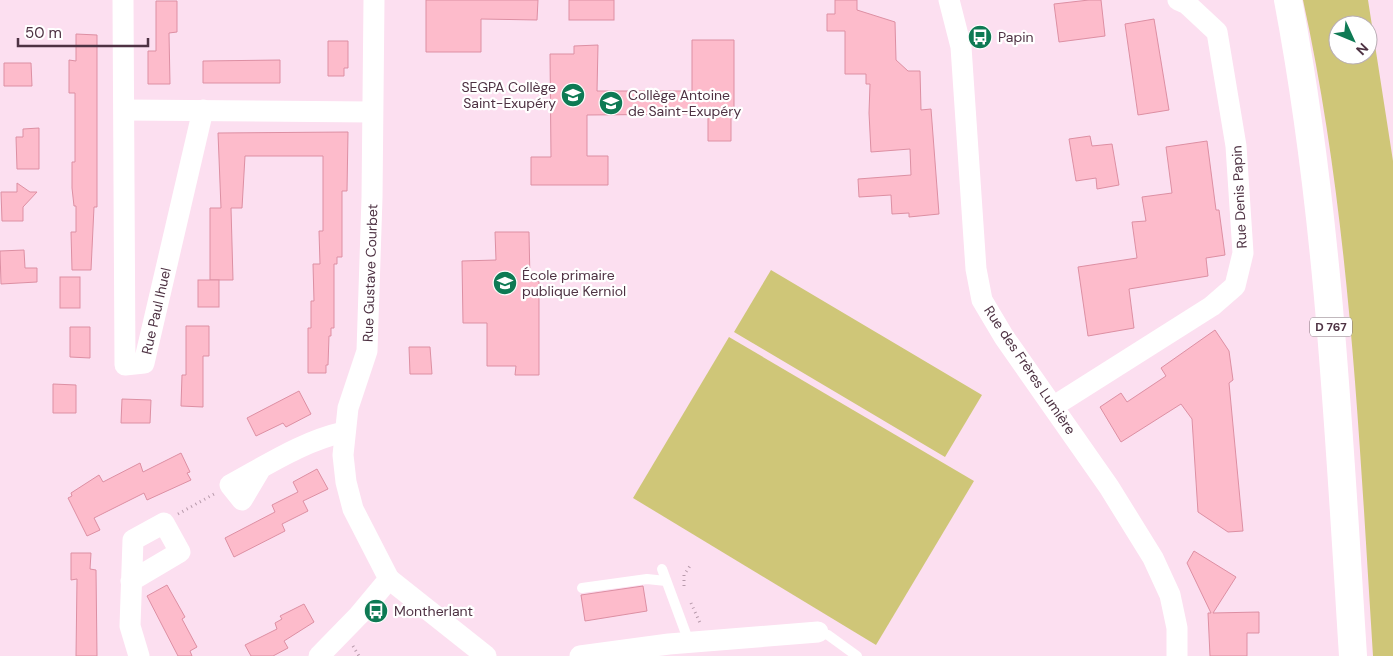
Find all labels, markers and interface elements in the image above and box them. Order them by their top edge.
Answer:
scale bar [18,15,148,47]
north arrow [1328,15,1378,65]
text: 50 m [25,23,62,43]
bus stop icon: Papin [967,24,993,50]
place label: Papin [998,28,1034,46]
text: N [1352,39,1372,59]
place label: SEGPA Collège Saint-Exupéry [461,78,556,112]
school or university icon: SEGPA Collège Saint-Exupéry [560,82,586,108]
place label: Collège Antoine de Saint-Exupéry [628,86,741,120]
school or university icon: Collège Antoine de Saint-Exupéry [598,90,624,116]
street label: Rue Denis Papin [1227,145,1251,249]
street label: Rue Gustave Courbet [359,204,381,342]
street label: Rue Paul Ihuel [137,266,175,356]
place label: École primaire publique Kerniol [522,266,626,300]
school or university icon: École primaire publique Kerniol [492,270,518,296]
street label: Rue des Frères Lumière [980,302,1080,438]
road number: D 767 [1310,318,1352,337]
bus stop icon: Montherlant [363,598,389,624]
place label: Montherlant [394,602,473,620]

